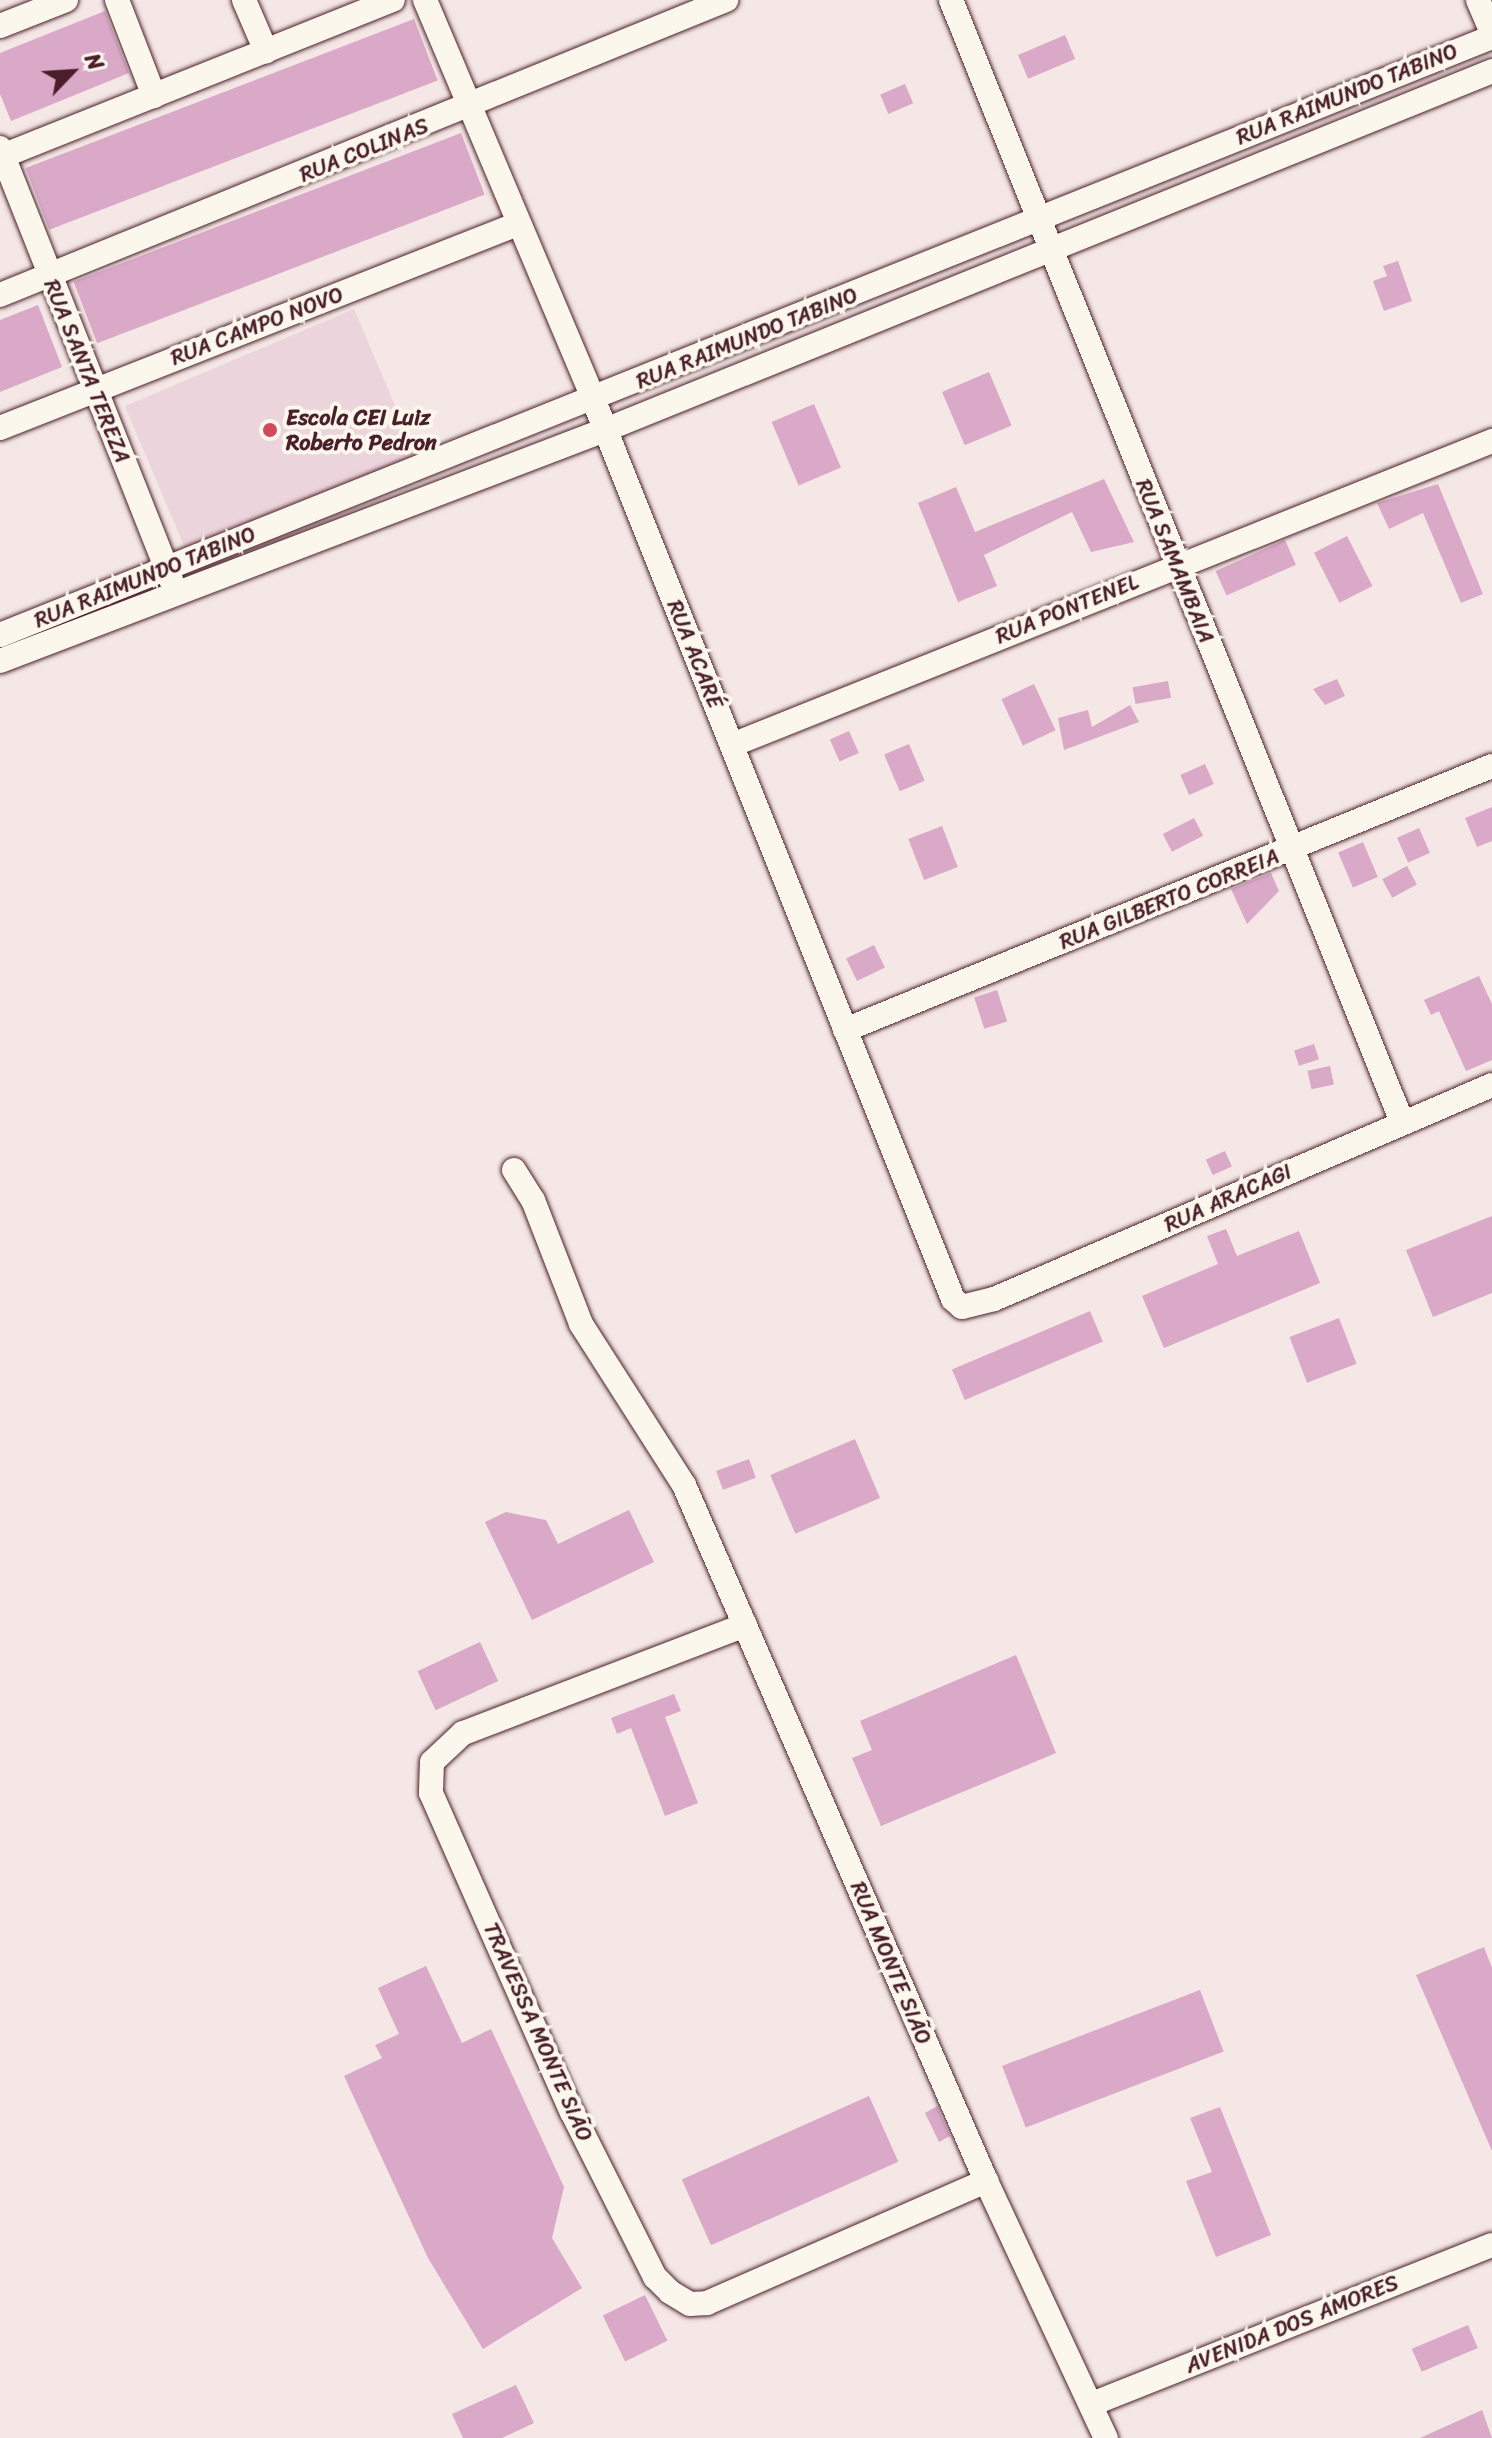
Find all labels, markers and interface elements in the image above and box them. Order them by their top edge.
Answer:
north arrow [32,32,112,112]
street label: RUA RAIMUNDO TABINO [1232,37,1462,151]
text: N [73,46,115,77]
street label: RUA COLINAS [296,112,432,188]
street label: RUA SANTA TEREZA [38,275,136,467]
street label: RUA CAMPO NOVO [167,281,347,371]
street label: RUA RAIMUNDO TABINO [632,281,862,395]
place label: Escola CEI Luiz Roberto Pedron [286,404,437,456]
marker: Escola CEI Luiz Roberto Pedron [261,421,279,439]
street label: RUA SAMAMBAIA [1130,474,1220,648]
street label: RUA RAIMUNDO TABINO [30,520,260,634]
street label: RUA PONTENEL [992,569,1142,649]
street label: RUA ACARÉ [661,596,729,712]
street label: RUA GILBERTO CORREIA [1053,842,1285,956]
street label: RUA ARACAGI [1159,1158,1297,1238]
street label: RUA MONTE SIÃO [845,1877,937,2049]
street label: TRAVESSA MONTE SIÃO [477,1917,599,2147]
street label: AVENIDA DOS AMORES [1182,2269,1402,2379]

